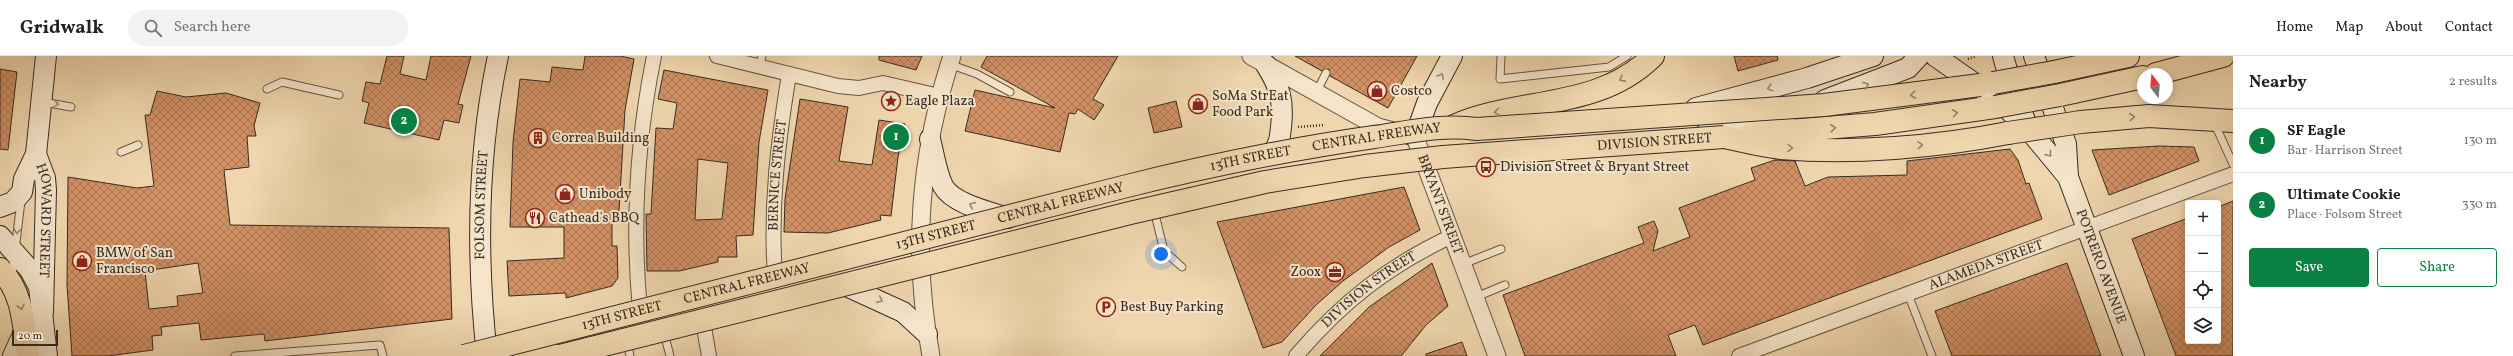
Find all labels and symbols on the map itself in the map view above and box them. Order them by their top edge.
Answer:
north arrow [2137,68,2173,104]
one-way arrow [1437,73,1444,80]
one-way arrow [1619,75,1626,82]
shop icon: Costco [1366,80,1388,102]
one-way arrow [1862,81,1869,89]
place label: Costco [1391,82,1432,101]
one-way arrow [1766,84,1773,92]
place label: SoMa StrEat Food Park [1212,87,1289,122]
place icon: Eagle Plaza [880,90,902,112]
one-way arrow [1910,90,1916,99]
place label: Eagle Plaza [905,92,974,111]
shop icon: SoMa StrEat Food Park [1187,93,1209,115]
one-way arrow [53,99,59,108]
pin: 2 [391,106,417,136]
one-way arrow [1494,108,1500,116]
one-way arrow [1952,110,1958,118]
one-way arrow [2129,113,2135,122]
street label: BERNICE STREET [764,118,792,231]
street label: CENTRAL FREEWAY [1311,118,1442,156]
pin: 1 [883,122,909,152]
one-way arrow [1830,124,1836,133]
building icon: Correa Building [527,127,549,149]
street label: DIVISION STREET [1596,128,1713,156]
place label: Correa Building [552,129,649,148]
one-way arrow [1917,140,1923,149]
street label: 13TH STREET [1208,141,1293,176]
one-way arrow [1787,144,1793,152]
one-way arrow [2044,149,2051,156]
street label: FOLSOM STREET [471,150,493,260]
street label: BRYANT STREET [1413,152,1468,257]
bus stop icon: Division Street & Bryant Street [1475,156,1497,178]
place label: Division Street & Bryant Street [1500,158,1690,177]
street label: HOWARD STREET [31,160,56,278]
street label: CENTRAL FREEWAY [995,178,1126,228]
shop icon: Unibody [554,183,576,205]
place label: Unibody [579,185,632,204]
one-way arrow [968,202,975,210]
street label: POTRERO AVENUE [2071,206,2131,326]
restaurant icon: Cathead's BBQ [524,207,546,229]
place label: Cathead's BBQ [549,209,640,228]
street label: 13TH STREET [894,216,978,254]
one-way arrow [13,228,22,234]
street label: ALAMEDA STREET [1926,235,2046,295]
place label: BMW of San Francisco [96,244,173,279]
your location [1151,244,1171,264]
street label: DIVISION STREET [1317,247,1420,332]
shop icon: BMW of San Francisco [71,250,93,272]
street label: CENTRAL FREEWAY [682,258,812,309]
office icon: Zoox [1324,261,1346,283]
place label: Zoox [1290,263,1321,282]
one-way arrow [876,295,884,303]
street label: 13TH STREET [580,296,664,335]
parking icon: Best Buy Parking [1095,296,1117,318]
place label: Best Buy Parking [1120,298,1224,317]
one-way arrow [16,304,24,311]
scale bar [12,328,58,347]

